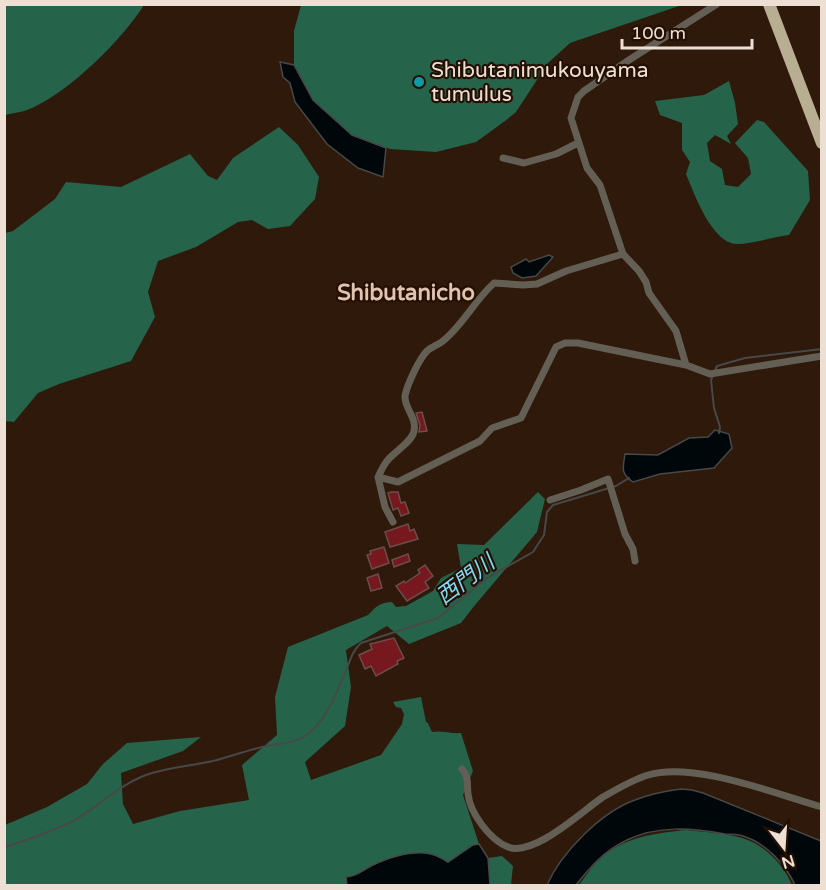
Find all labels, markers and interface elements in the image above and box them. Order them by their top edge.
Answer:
scale bar [622,12,752,50]
text: 100 m [631,22,686,44]
place label: Shibutanimukouyama tumulus [431,58,649,107]
marker: Shibutanimukouyama tumulus [412,75,426,89]
district label: Shibutanicho [337,280,475,306]
water label: 西門川 [431,548,501,610]
north arrow [754,818,814,878]
text: N [779,850,797,873]

